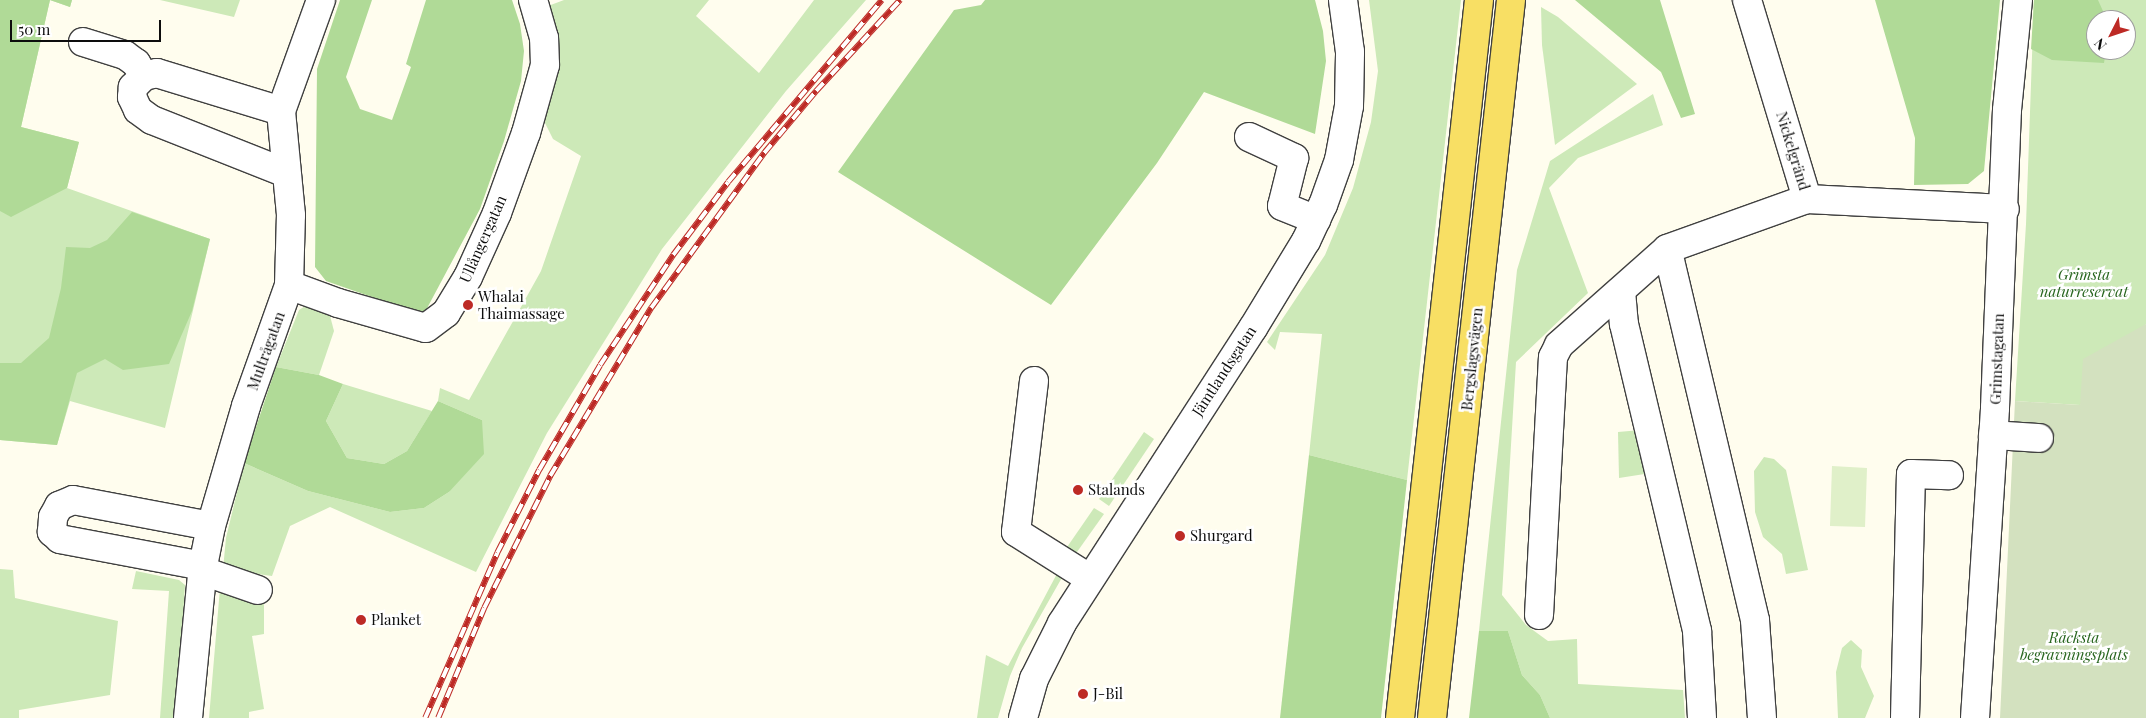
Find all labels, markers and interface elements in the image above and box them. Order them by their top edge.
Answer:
scale bar [12,10,164,42]
north arrow [2086,10,2136,60]
text: 50 m [18,19,50,39]
text: N [2090,34,2111,55]
street label: Nickelgränd [1772,109,1814,193]
street label: Ullångergatan [456,192,510,286]
park label: Grimsta naturreservat [2040,265,2128,300]
place label: Whalai Thaimassage [478,287,565,322]
marker: Whalai Thaimassage [462,299,474,311]
street label: Bergslagsvägen [1458,307,1486,411]
street label: Multrågatan [243,309,289,393]
street label: Grimstagatan [1986,313,2008,405]
street label: Jämtlandsgatan [1188,323,1260,419]
place label: Stalands [1088,481,1145,499]
marker: Stalands [1072,484,1084,496]
place label: Shurgard [1190,527,1253,545]
marker: Shurgard [1174,530,1186,542]
place label: Planket [371,611,421,629]
marker: Planket [355,614,367,626]
park label: Råcksta begravningsplats [2020,628,2128,663]
place label: J-Bil [1093,685,1123,703]
marker: J-Bil [1077,688,1089,700]

